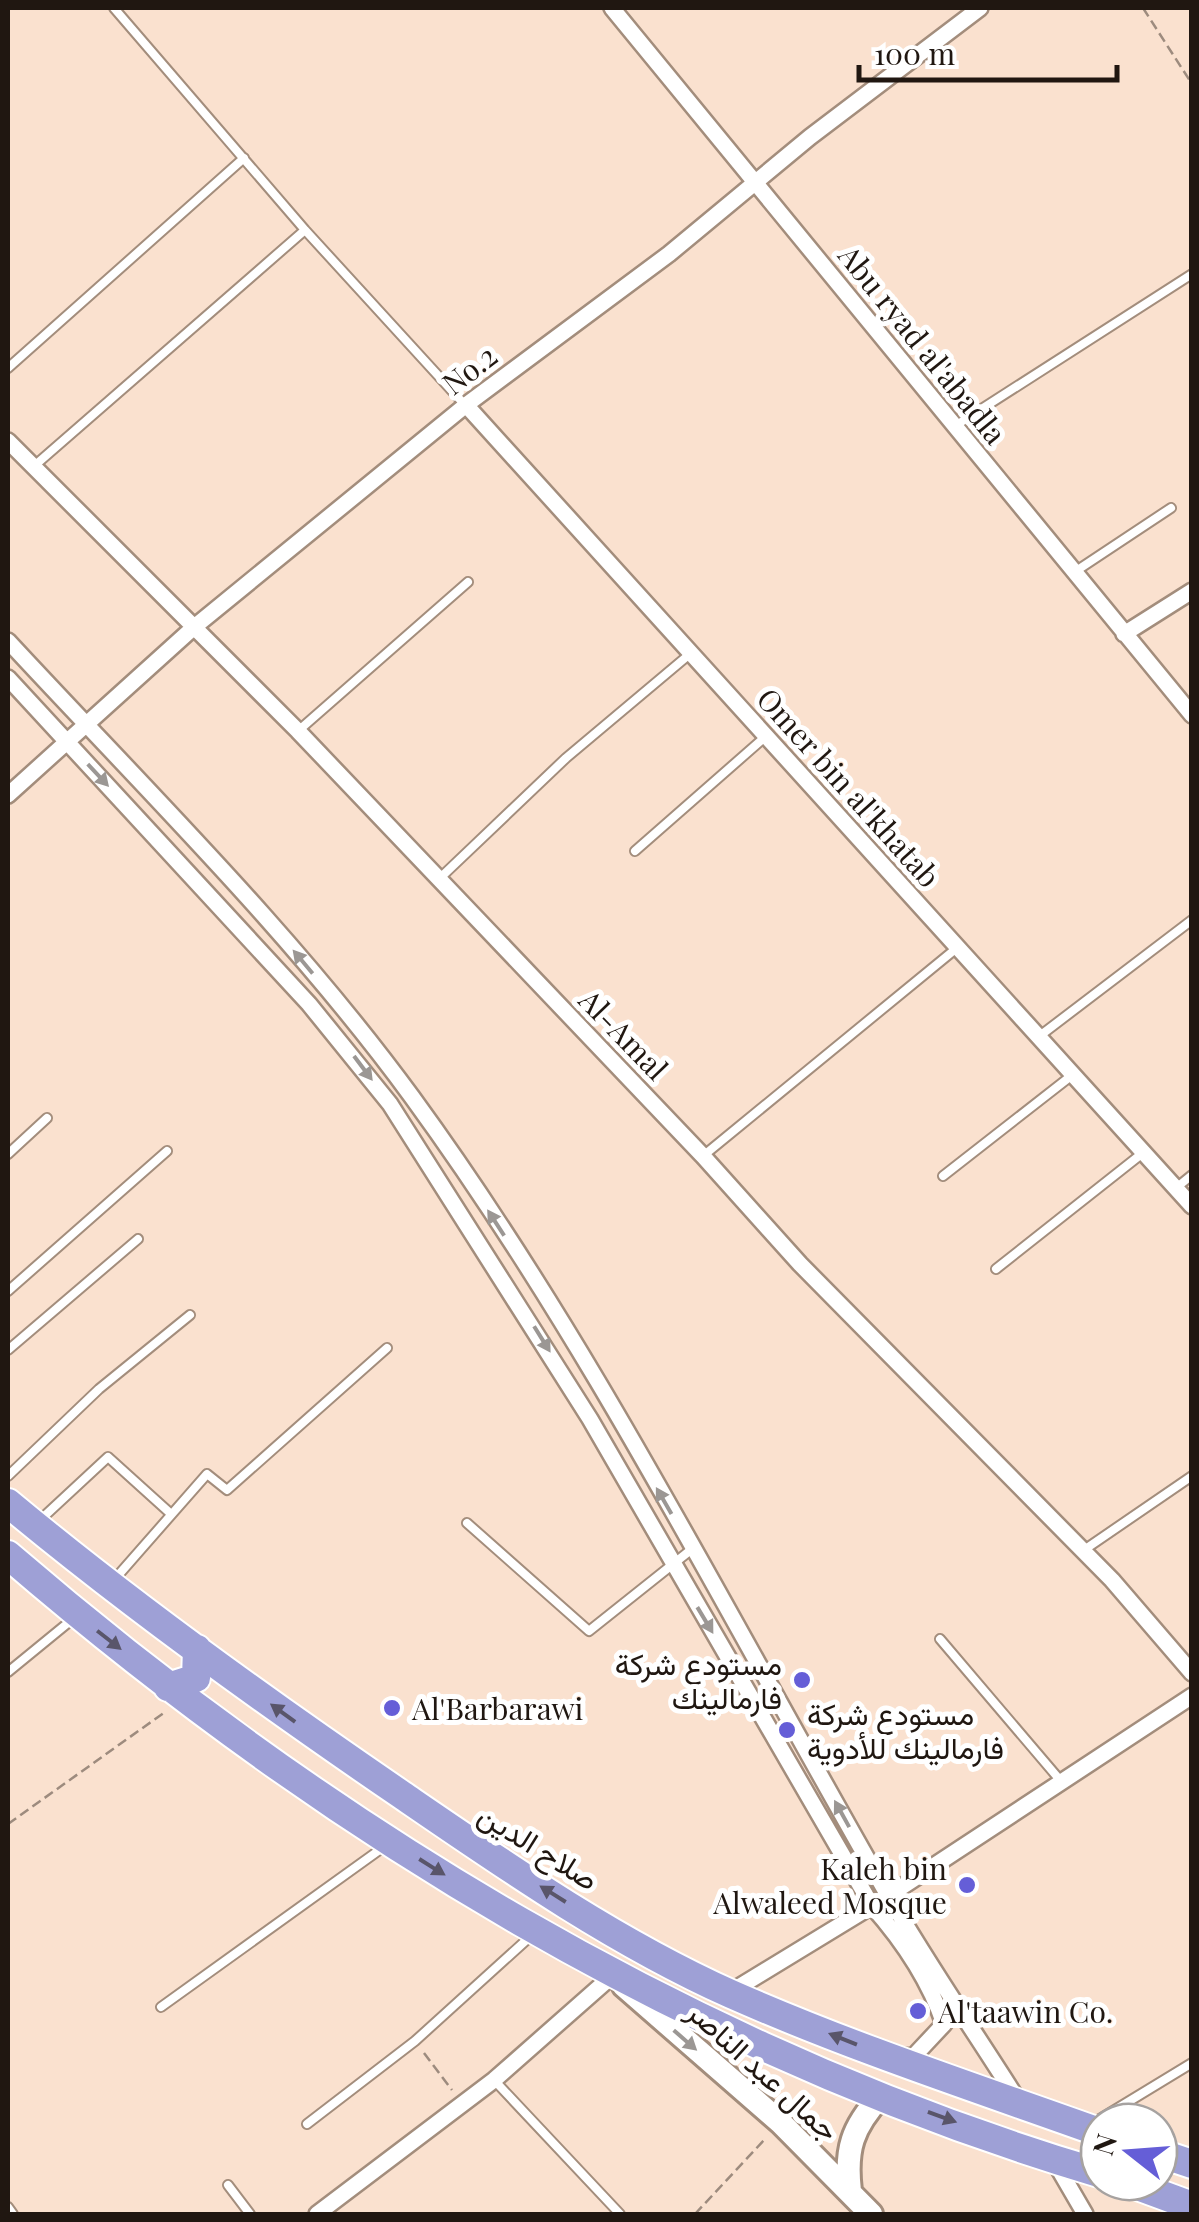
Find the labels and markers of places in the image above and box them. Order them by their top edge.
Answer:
place label: مستودع شركة فارمالينك [615,1643,782,1717]
marker: مستودع شركة فارمالينك [791,1669,813,1691]
place label: Al'Barbarawi [411,1688,584,1728]
place label: مستودع شركة فارمالينك للأدوية [807,1693,1004,1767]
marker: Al'Barbarawi [381,1697,403,1719]
marker: مستودع شركة فارمالينك للأدوية [776,1719,798,1741]
place label: Kaleh bin Alwaleed Mosque [712,1848,947,1922]
marker: Kaleh bin Alwaleed Mosque [956,1874,978,1896]
place label: Al'taawin Co. [937,1991,1113,2031]
marker: Al'taawin Co. [907,2000,929,2022]

